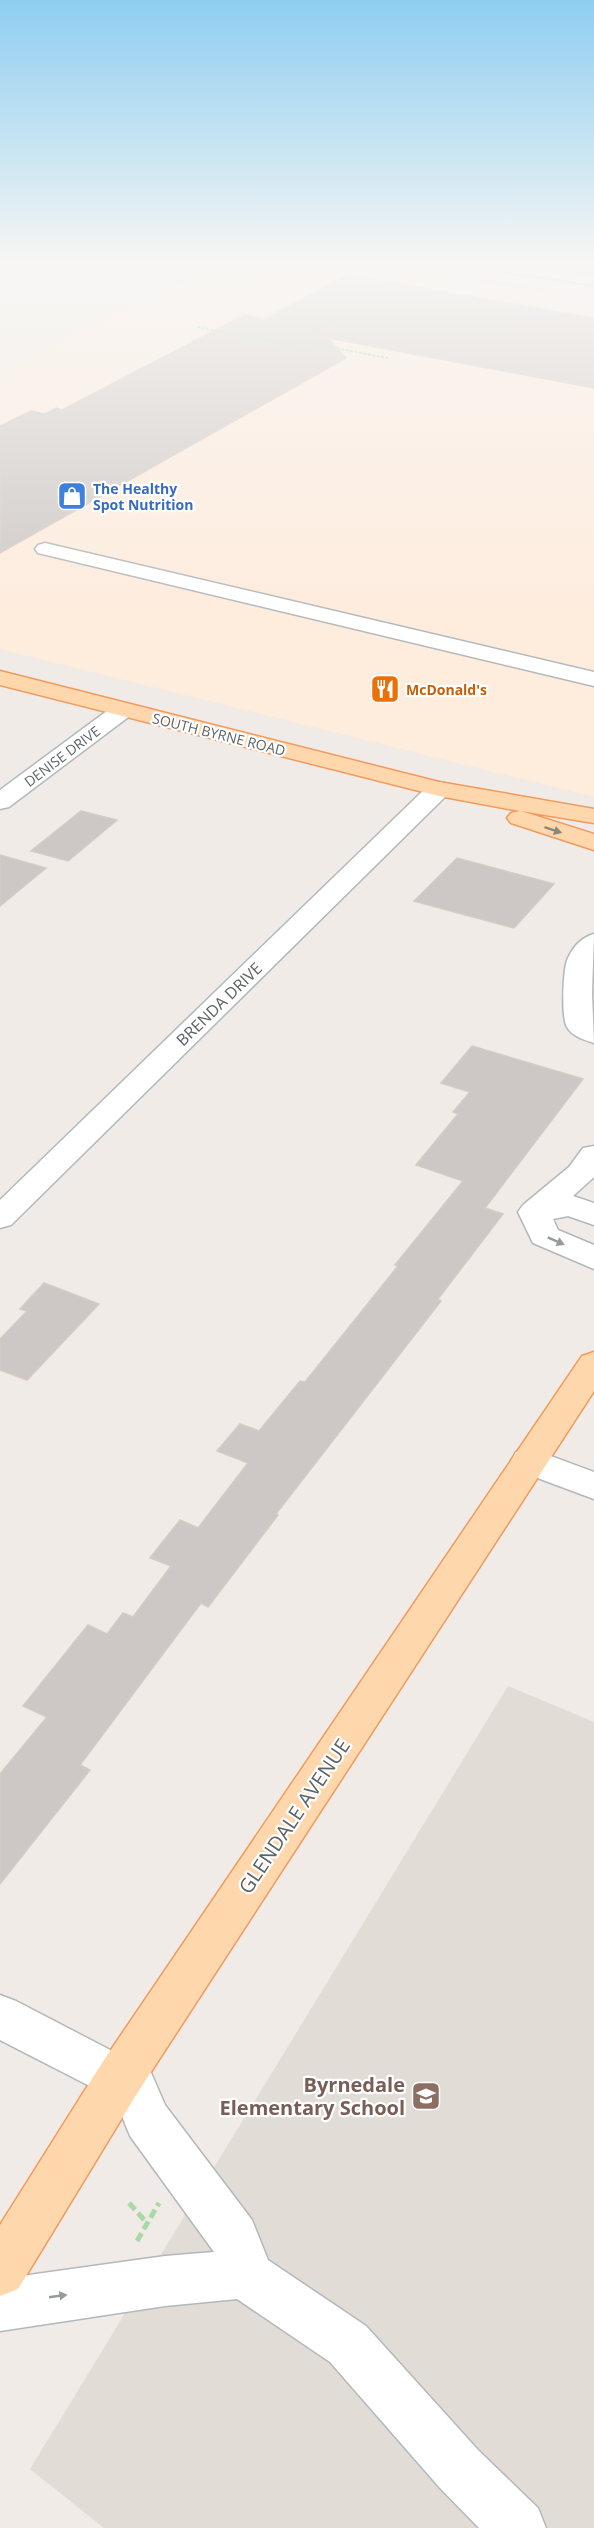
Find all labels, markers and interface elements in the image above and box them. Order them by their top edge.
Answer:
place label: The Healthy Spot Nutrition [93,479,193,514]
shop icon: The Healthy Spot Nutrition [56,480,88,512]
restaurant icon: McDonald's [369,673,401,705]
place label: McDonald's [406,680,487,699]
street label: SOUTH BYRNE ROAD [151,708,287,760]
street label: DENISE DRIVE [20,721,104,791]
one-way arrow [544,825,562,835]
street label: BRENDA DRIVE [171,957,267,1051]
one-way arrow [547,1236,565,1246]
street label: GLENDALE AVENUE [232,1733,356,1899]
place label: Byrnedale Elementary School [220,2071,405,2121]
school or university icon: Byrnedale Elementary School [410,2080,442,2112]
one-way arrow [48,2292,67,2301]

